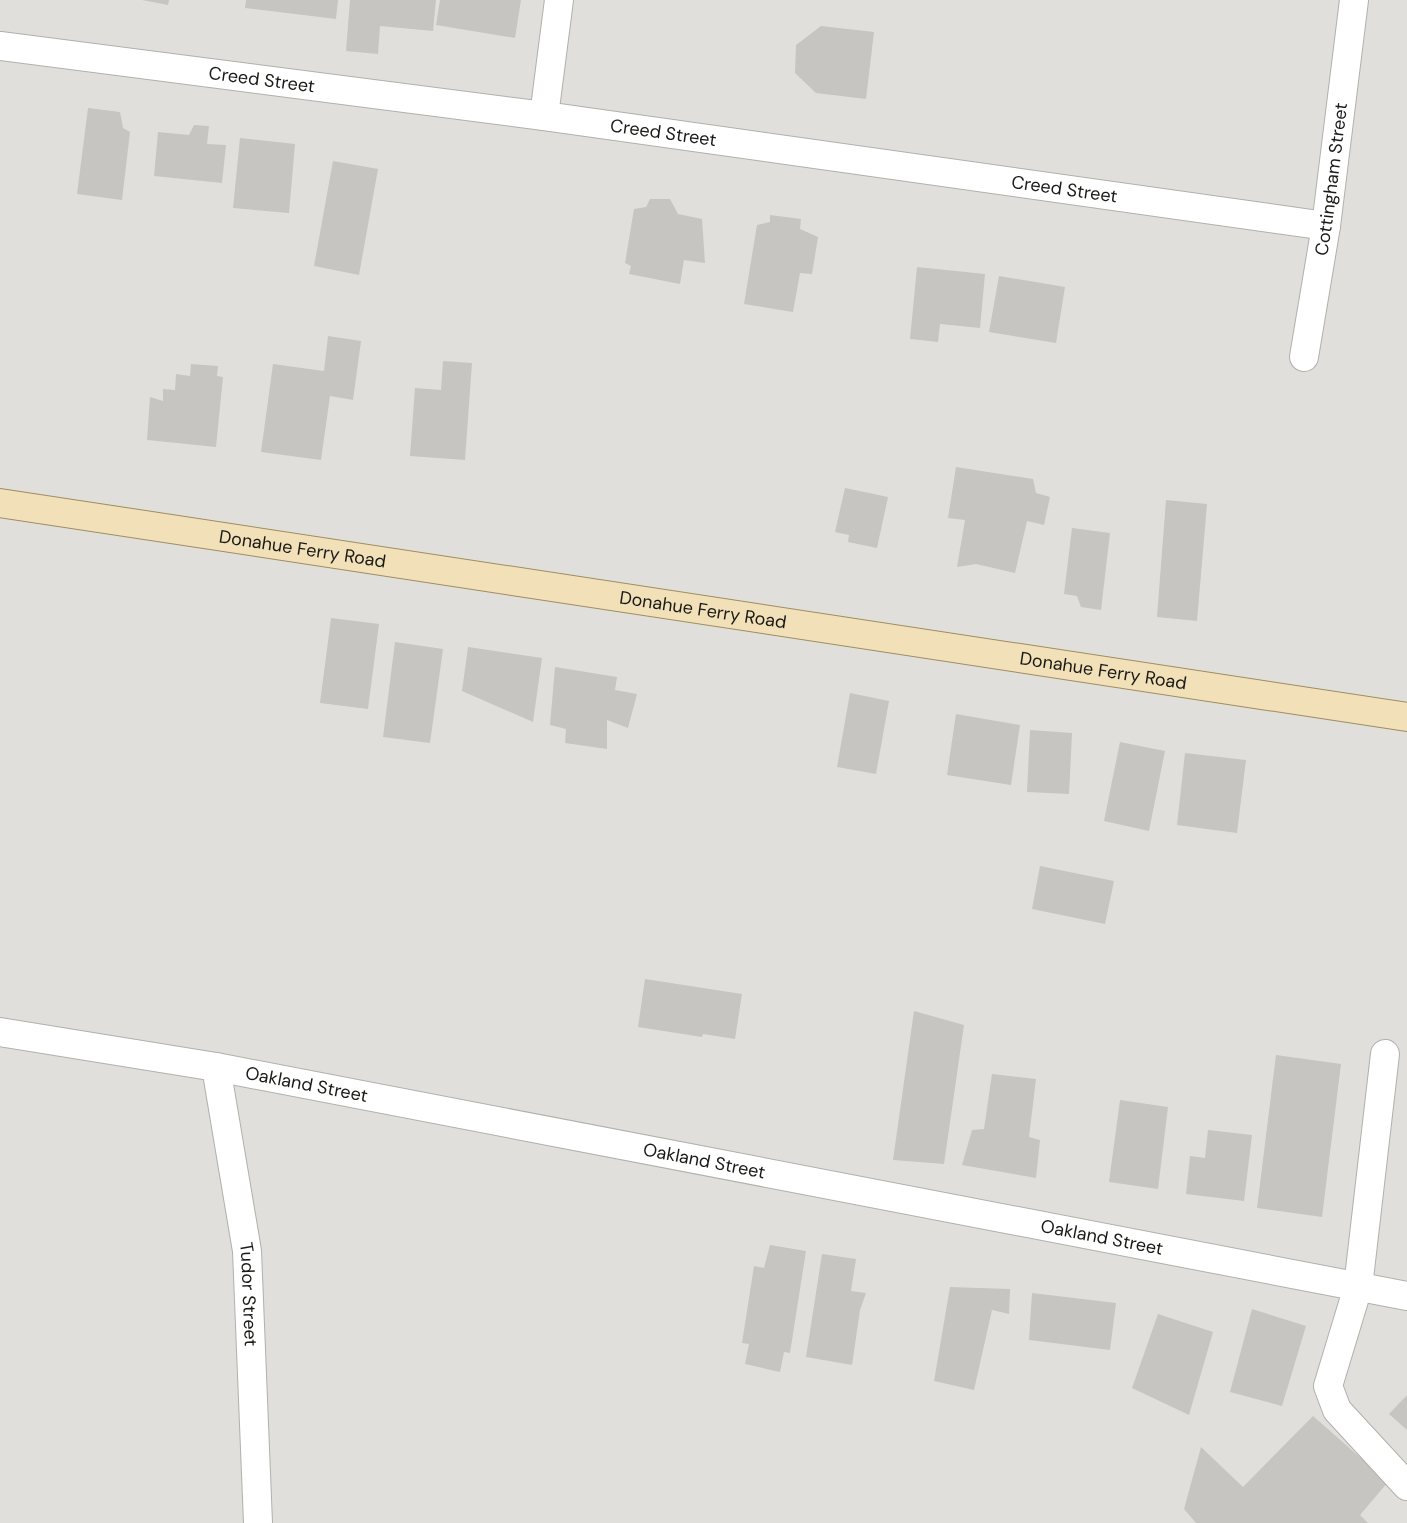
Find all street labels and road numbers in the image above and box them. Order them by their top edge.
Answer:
street label: Creed Street [207,61,316,98]
street label: Cottingham Street [1309,101,1353,257]
street label: Creed Street [609,113,718,152]
street label: Creed Street [1010,170,1119,209]
street label: Donahue Ferry Road [217,524,388,574]
street label: Donahue Ferry Road [618,585,788,634]
street label: Donahue Ferry Road [1018,646,1188,695]
street label: Oakland Street [243,1061,370,1108]
street label: Oakland Street [641,1137,767,1184]
street label: Oakland Street [1039,1214,1165,1261]
street label: Tudor Street [234,1241,263,1347]

